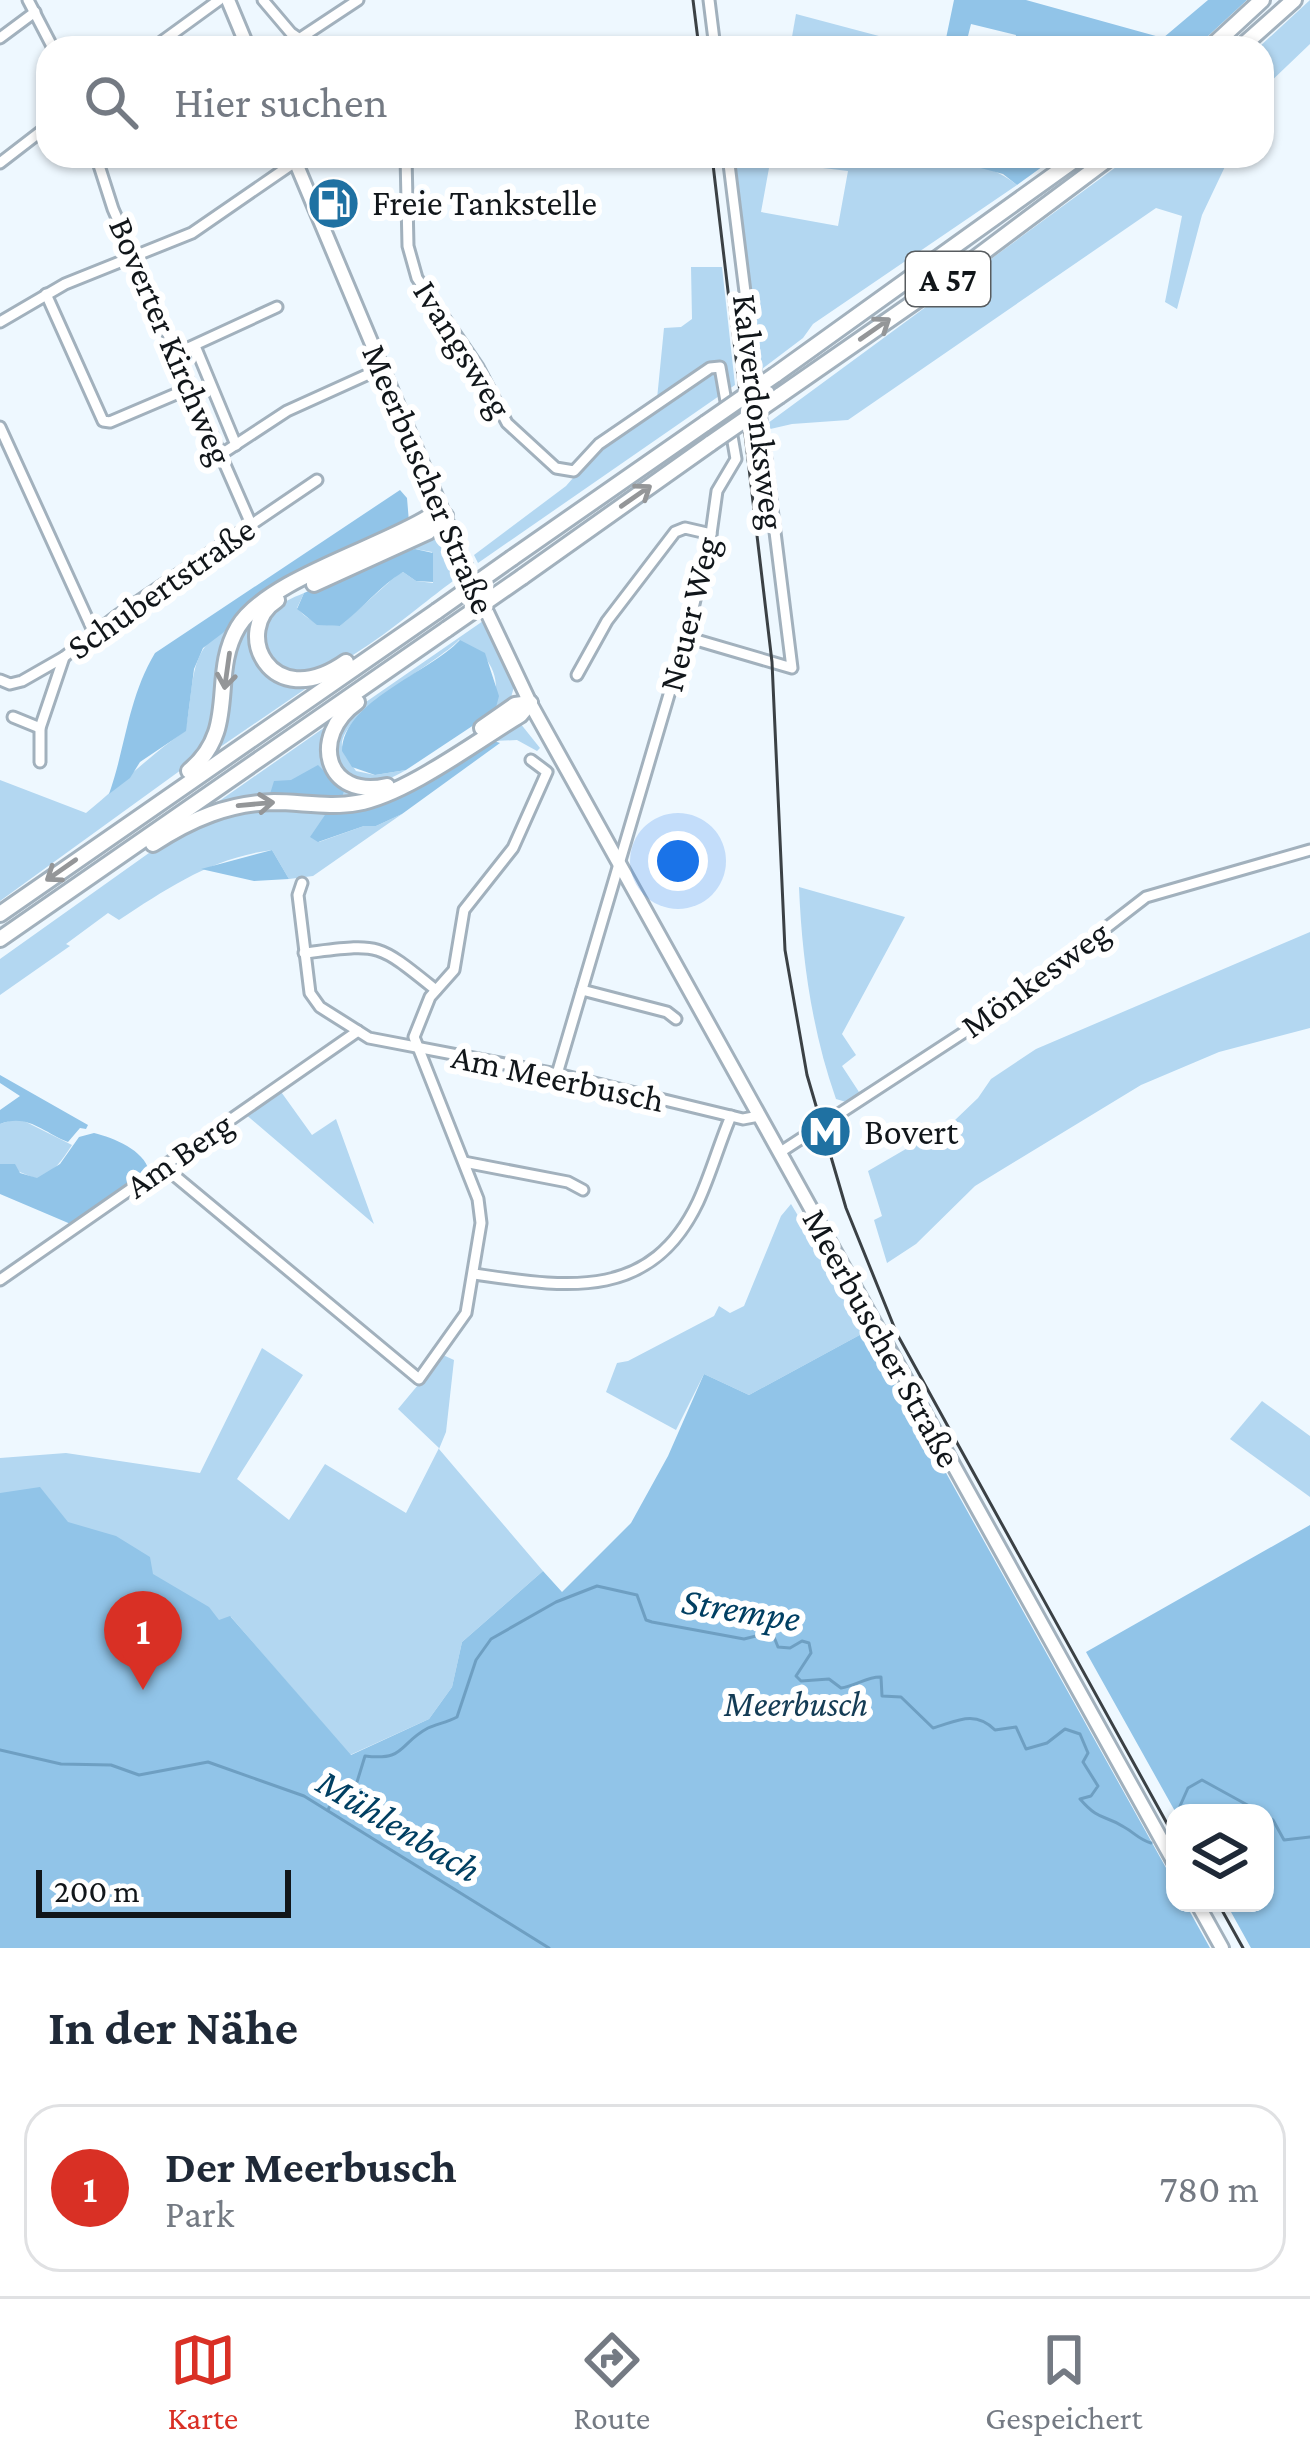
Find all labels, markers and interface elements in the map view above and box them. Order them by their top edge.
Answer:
search box [36,36,1274,168]
icon: search [78,69,144,135]
text: Hier suchen [174,77,388,127]
fuel station icon: Freie Tankstelle [305,175,361,231]
place label: Freie Tankstelle [372,183,597,223]
street label: Boverter Kirchweg [101,211,241,471]
road number: A 57 [906,252,990,306]
street label: Ivangsweg [405,273,521,425]
street label: Kalverdonksweg [725,292,793,532]
one-way arrow [858,317,891,342]
street label: Meerbuscher Straße [354,338,504,620]
one-way arrow [619,484,652,510]
street label: Schubertstraße [60,509,262,667]
street label: Neuer Weg [650,532,728,696]
one-way arrow [215,650,238,689]
one-way arrow [235,793,274,816]
your location [648,831,708,891]
one-way arrow [45,857,79,882]
street label: Mönkesweg [953,912,1117,1046]
street label: Am Meerbusch [448,1036,668,1120]
street label: Am Berg [118,1104,240,1206]
metro station icon: Bovert [797,1104,853,1160]
place label: Bovert [864,1112,959,1152]
street label: Meerbuscher Straße [795,1202,969,1474]
water label: Strempe [679,1578,803,1641]
pin: 1 [104,1591,182,1690]
park label: Meerbusch [723,1684,868,1724]
water label: Mühlenbach [309,1759,488,1890]
map controls [1166,1804,1274,1912]
button: layers [1166,1804,1274,1912]
scale bar [36,1864,291,1917]
text: 200 m [54,1872,140,1909]
text: In der Nähe [48,1998,298,2055]
text: Der Meerbusch [165,2142,457,2192]
text: 1 [83,2167,97,2210]
text: 780 m [1160,2167,1259,2210]
text: Park [165,2192,234,2235]
tab: Karte [167,2327,238,2436]
tab: Route [573,2327,650,2436]
tab: Gespeichert [985,2327,1142,2436]

